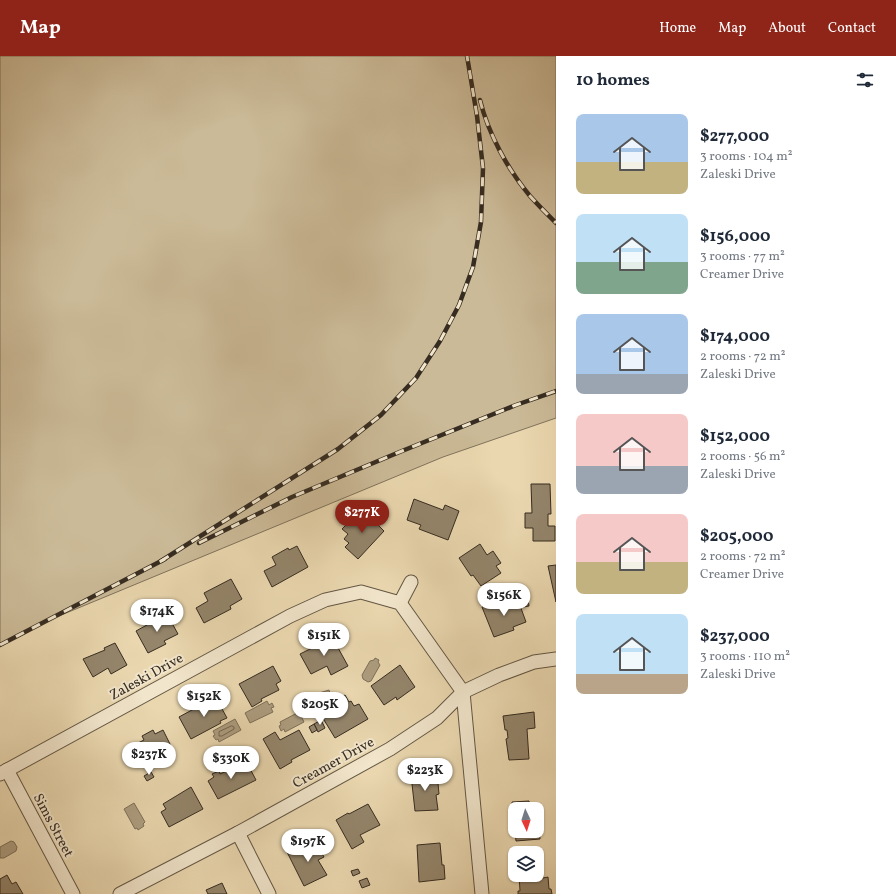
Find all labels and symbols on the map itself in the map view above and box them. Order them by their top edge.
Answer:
pin: $277K [334,500,390,534]
pin: $156K [476,583,532,617]
pin: $174K [129,599,185,633]
pin: $151K [296,623,352,657]
street label: Zaleski Drive [107,649,187,705]
pin: $152K [176,684,232,718]
pin: $205K [292,692,348,726]
street label: Creamer Drive [290,733,378,794]
pin: $237K [121,742,177,776]
pin: $330K [203,746,259,780]
pin: $223K [397,758,453,792]
street label: Sims Street [28,790,77,861]
north arrow [508,802,544,838]
pin: $197K [280,829,336,863]

